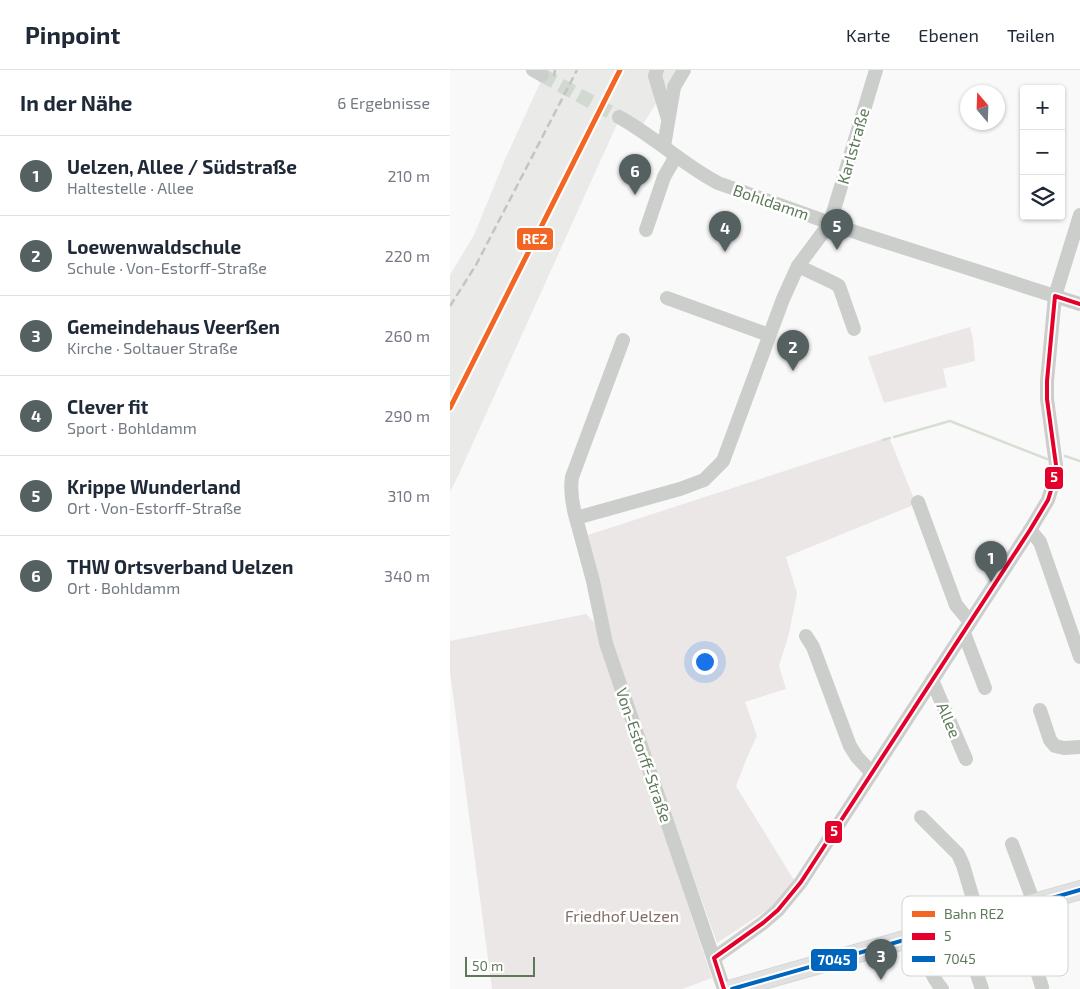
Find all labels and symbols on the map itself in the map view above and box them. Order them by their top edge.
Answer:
north arrow [960,85,1005,130]
street label: Karlstraße [833,106,872,186]
pin: 6 [619,154,651,195]
street label: Bohldamm [731,180,812,223]
pin: 5 [821,209,853,250]
pin: 4 [709,211,741,252]
line badge: RE2 [516,227,554,251]
text: RE2 [522,230,548,247]
pin: 2 [777,330,809,371]
line badge: 5 [1044,466,1064,490]
text: 5 [1050,468,1058,485]
pin: 1 [975,541,1007,582]
your location [692,649,718,675]
street label: Von-Estorff-Straße [613,685,676,825]
street label: Allee [934,699,965,740]
line badge: 5 [824,820,843,844]
text: 5 [830,822,838,839]
legend [902,896,1068,976]
text: Bahn RE2 [944,905,1004,922]
park label: Friedhof Uelzen [565,906,679,925]
text: 5 [944,927,952,944]
pin: 3 [865,939,897,980]
line badge: 7045 [810,948,858,972]
text: 7045 [944,950,976,967]
text: 7045 [818,951,851,968]
scale bar [465,954,535,977]

